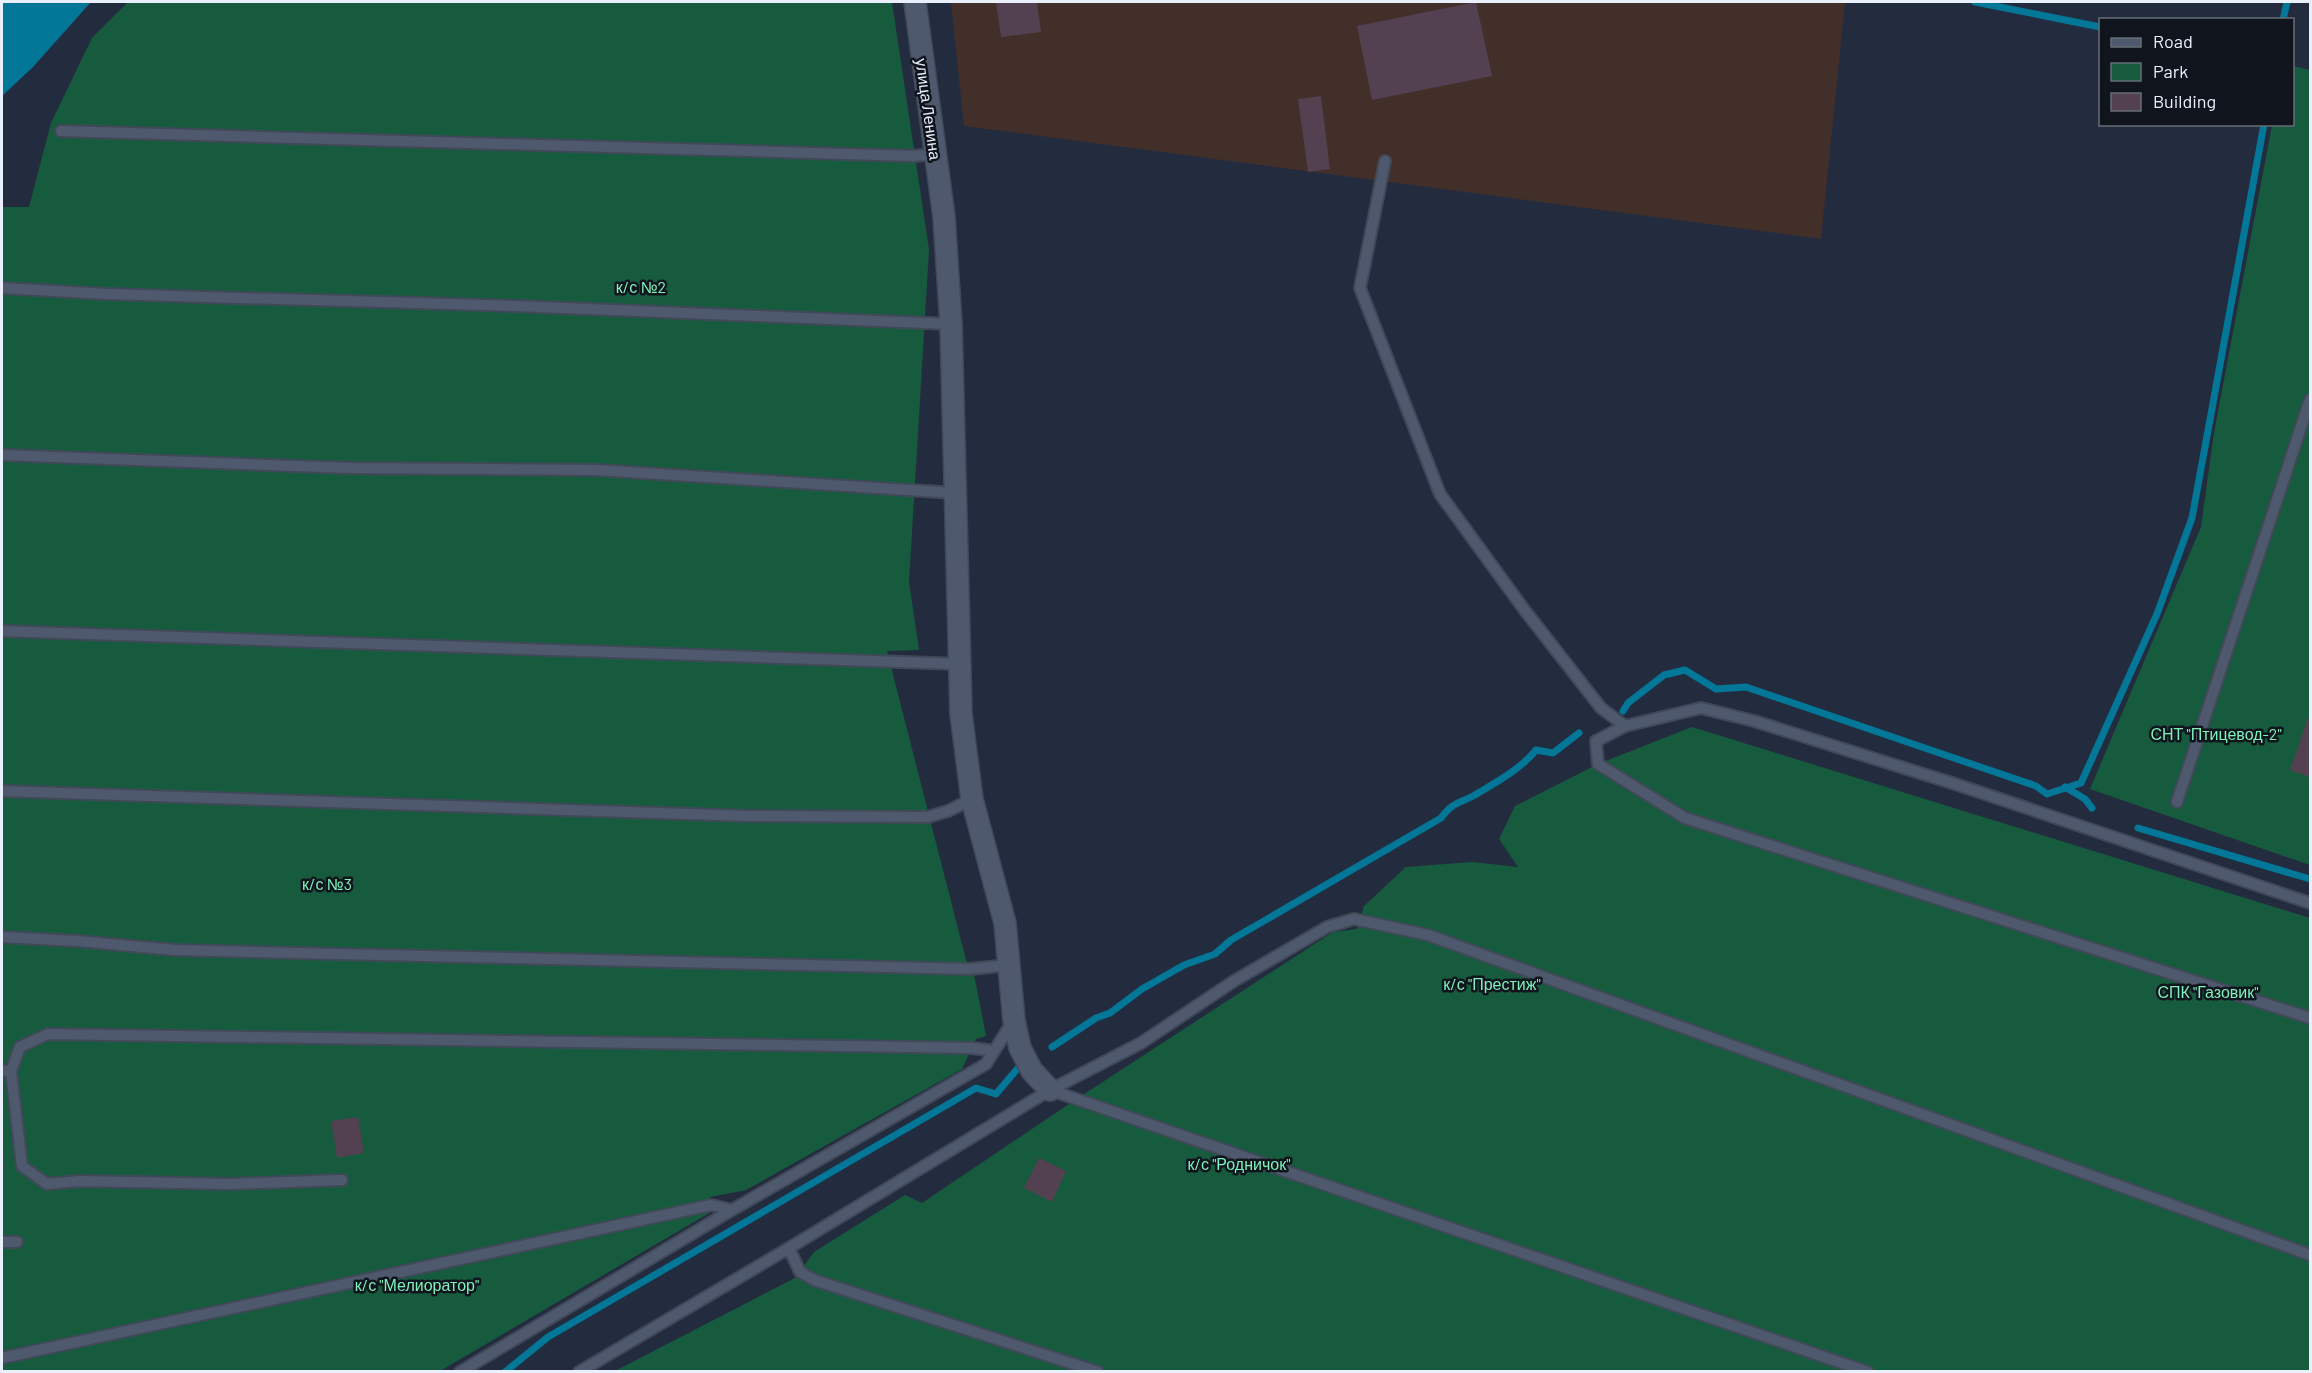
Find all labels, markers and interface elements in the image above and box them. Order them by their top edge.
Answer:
legend [2099,18,2294,126]
text: Road [2153,30,2193,52]
street label: улица Ленина [912,57,946,161]
text: Park [2153,60,2188,82]
text: Building [2153,90,2216,112]
park label: к/с №2 [616,277,666,296]
park label: СНТ "Птицевод-2" [2150,724,2282,743]
park label: к/с №3 [302,874,352,893]
park label: к/с "Престиж" [1443,974,1541,993]
park label: СПК "Газовик" [2158,982,2258,1001]
park label: к/с "Родничок" [1188,1154,1290,1173]
park label: к/с "Мелиоратор" [355,1275,479,1294]

